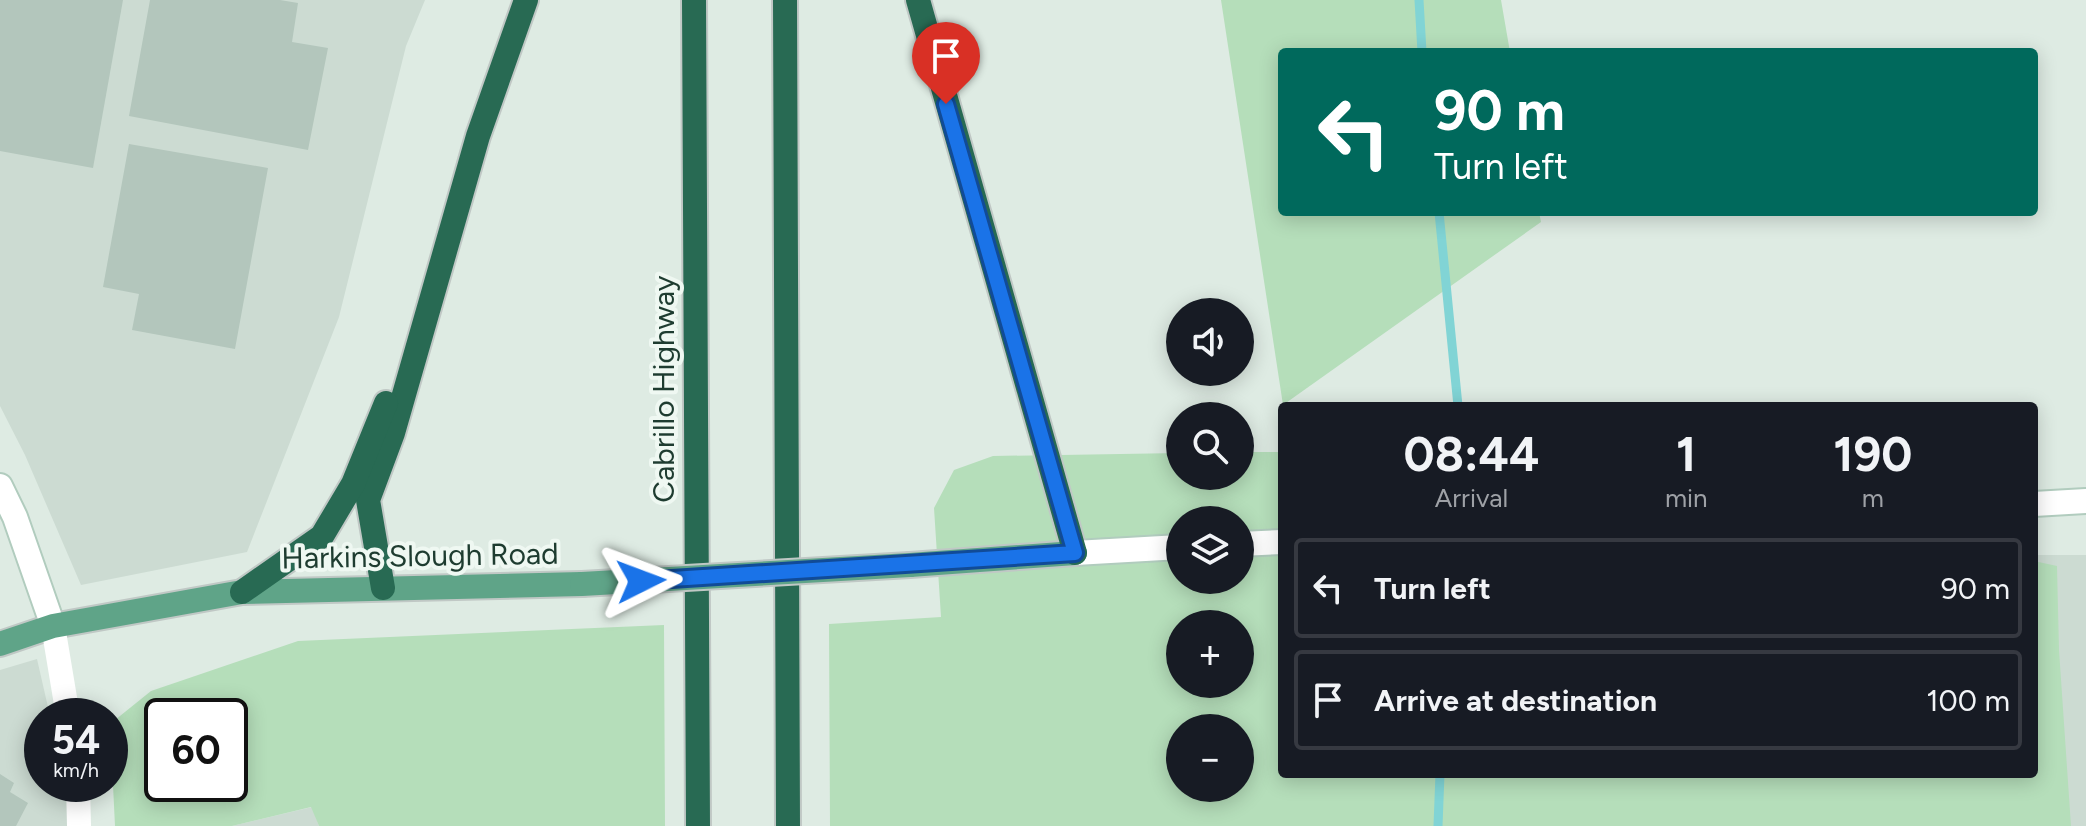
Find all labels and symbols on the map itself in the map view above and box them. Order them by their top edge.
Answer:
pin [912,22,980,104]
street label: Cabrillo Highway [645,275,682,503]
street label: Harkins Slough Road [281,535,559,576]
position arrow [599,539,683,623]
speed limit sign: 60 [144,698,248,802]

